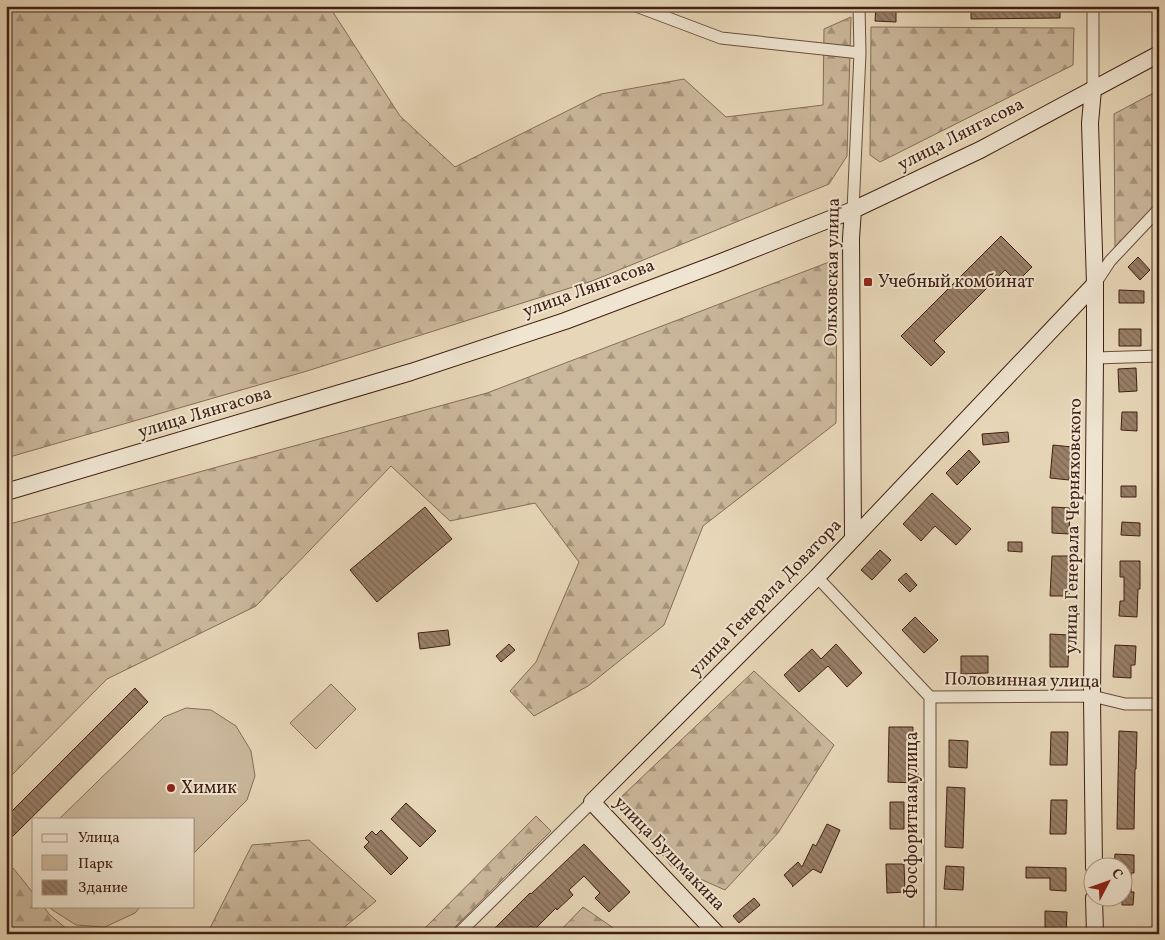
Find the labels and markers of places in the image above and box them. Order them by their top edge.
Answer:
place label: Учебный комбинат [878,270,1034,295]
marker: Учебный комбинат [862,276,874,288]
place label: Химик [181,776,237,801]
marker: Химик [165,782,177,794]

